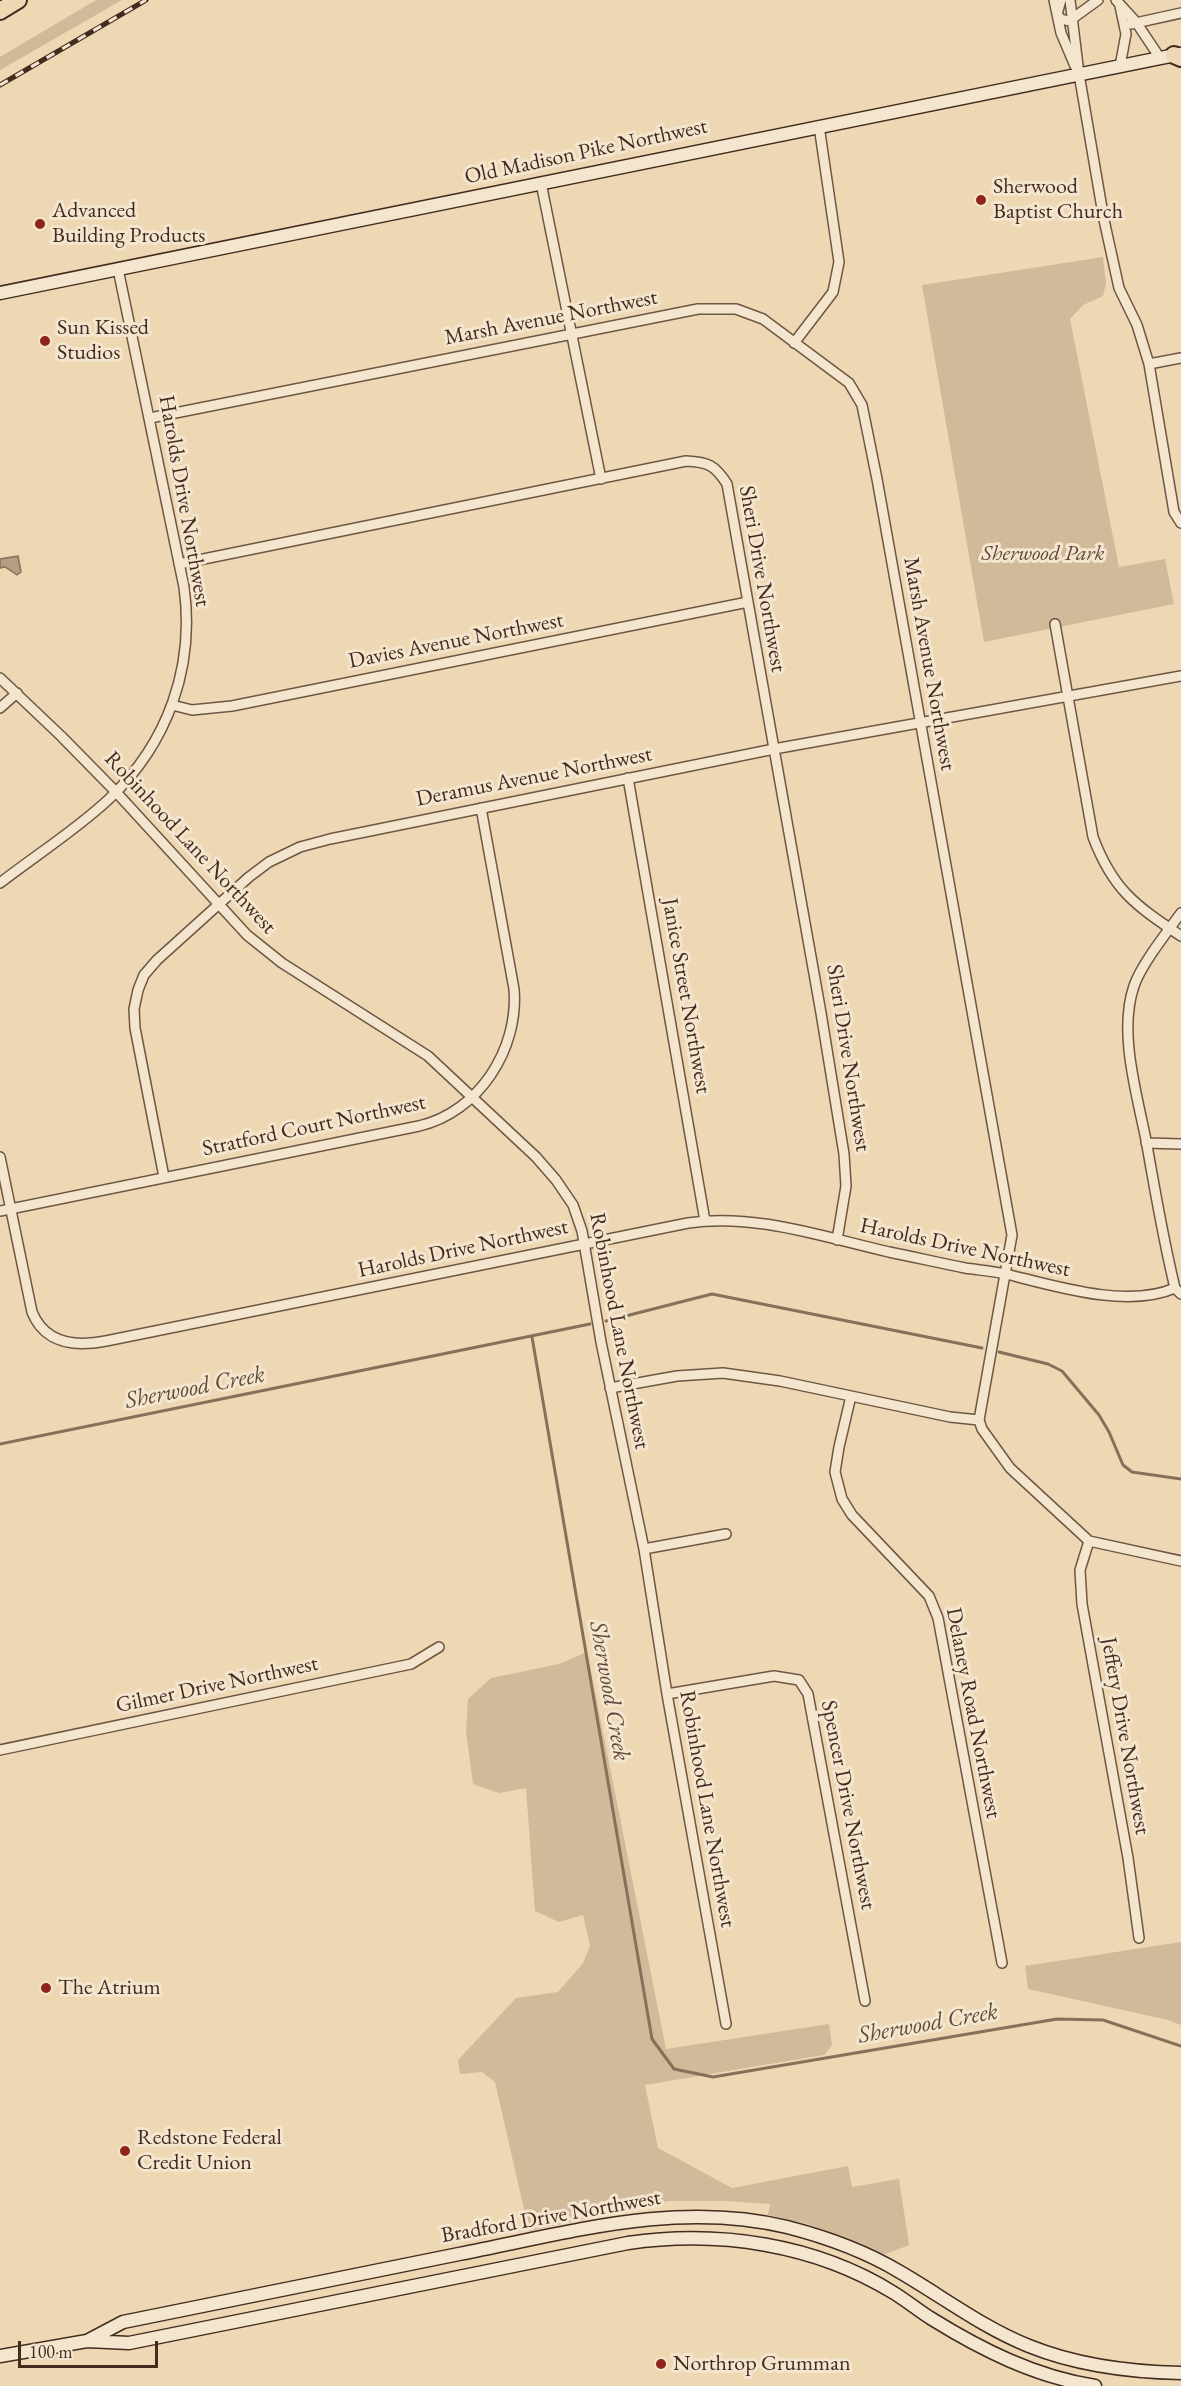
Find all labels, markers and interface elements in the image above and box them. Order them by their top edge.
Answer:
street label: Old Madison Pike Northwest [462,113,710,191]
place label: Sherwood Baptist Church [993,174,1123,226]
marker: Sherwood Baptist Church [974,193,988,207]
place label: Advanced Building Products [52,198,205,249]
marker: Advanced Building Products [33,217,47,231]
street label: Marsh Avenue Northwest [442,284,660,352]
place label: Sun Kissed Studios [57,315,149,366]
marker: Sun Kissed Studios [38,334,52,348]
street label: Harolds Drive Northwest [152,393,216,609]
street label: Sheri Drive Northwest [733,484,791,674]
park label: Sherwood Park [981,541,1105,567]
street label: Marsh Avenue Northwest [897,555,961,773]
street label: Davies Avenue Northwest [346,607,566,675]
street label: Deramus Avenue Northwest [414,741,654,813]
street label: Robinhood Lane Northwest [98,746,282,940]
street label: Janice Street Northwest [656,896,716,1096]
street label: Sheri Drive Northwest [820,963,876,1153]
street label: Stratford Court Northwest [200,1089,428,1163]
street label: Robinhood Lane Northwest [583,1211,655,1451]
street label: Harolds Drive Northwest [857,1213,1073,1283]
street label: Harolds Drive Northwest [355,1214,571,1284]
water label: Sherwood Creek [123,1360,267,1416]
street label: Delaney Road Northwest [940,1605,1006,1821]
water label: Sherwood Creek [583,1619,635,1763]
street label: Jeffery Drive Northwest [1095,1635,1155,1837]
street label: Gilmer Drive Northwest [114,1651,320,1719]
street label: Robinhood Lane Northwest [673,1688,741,1930]
street label: Spencer Drive Northwest [815,1698,881,1912]
place label: The Atrium [58,1975,161,2001]
marker: The Atrium [39,1981,53,1995]
water label: Sherwood Creek [856,1998,1000,2050]
place label: Redstone Federal Credit Union [137,2125,282,2176]
marker: Redstone Federal Credit Union [118,2144,132,2158]
street label: Bradford Drive Northwest [439,2185,663,2249]
scale bar [21,2329,160,2367]
text: 100 m [29,2340,73,2363]
place label: Northrop Grumman [673,2351,851,2377]
marker: Northrop Grumman [654,2357,668,2371]

